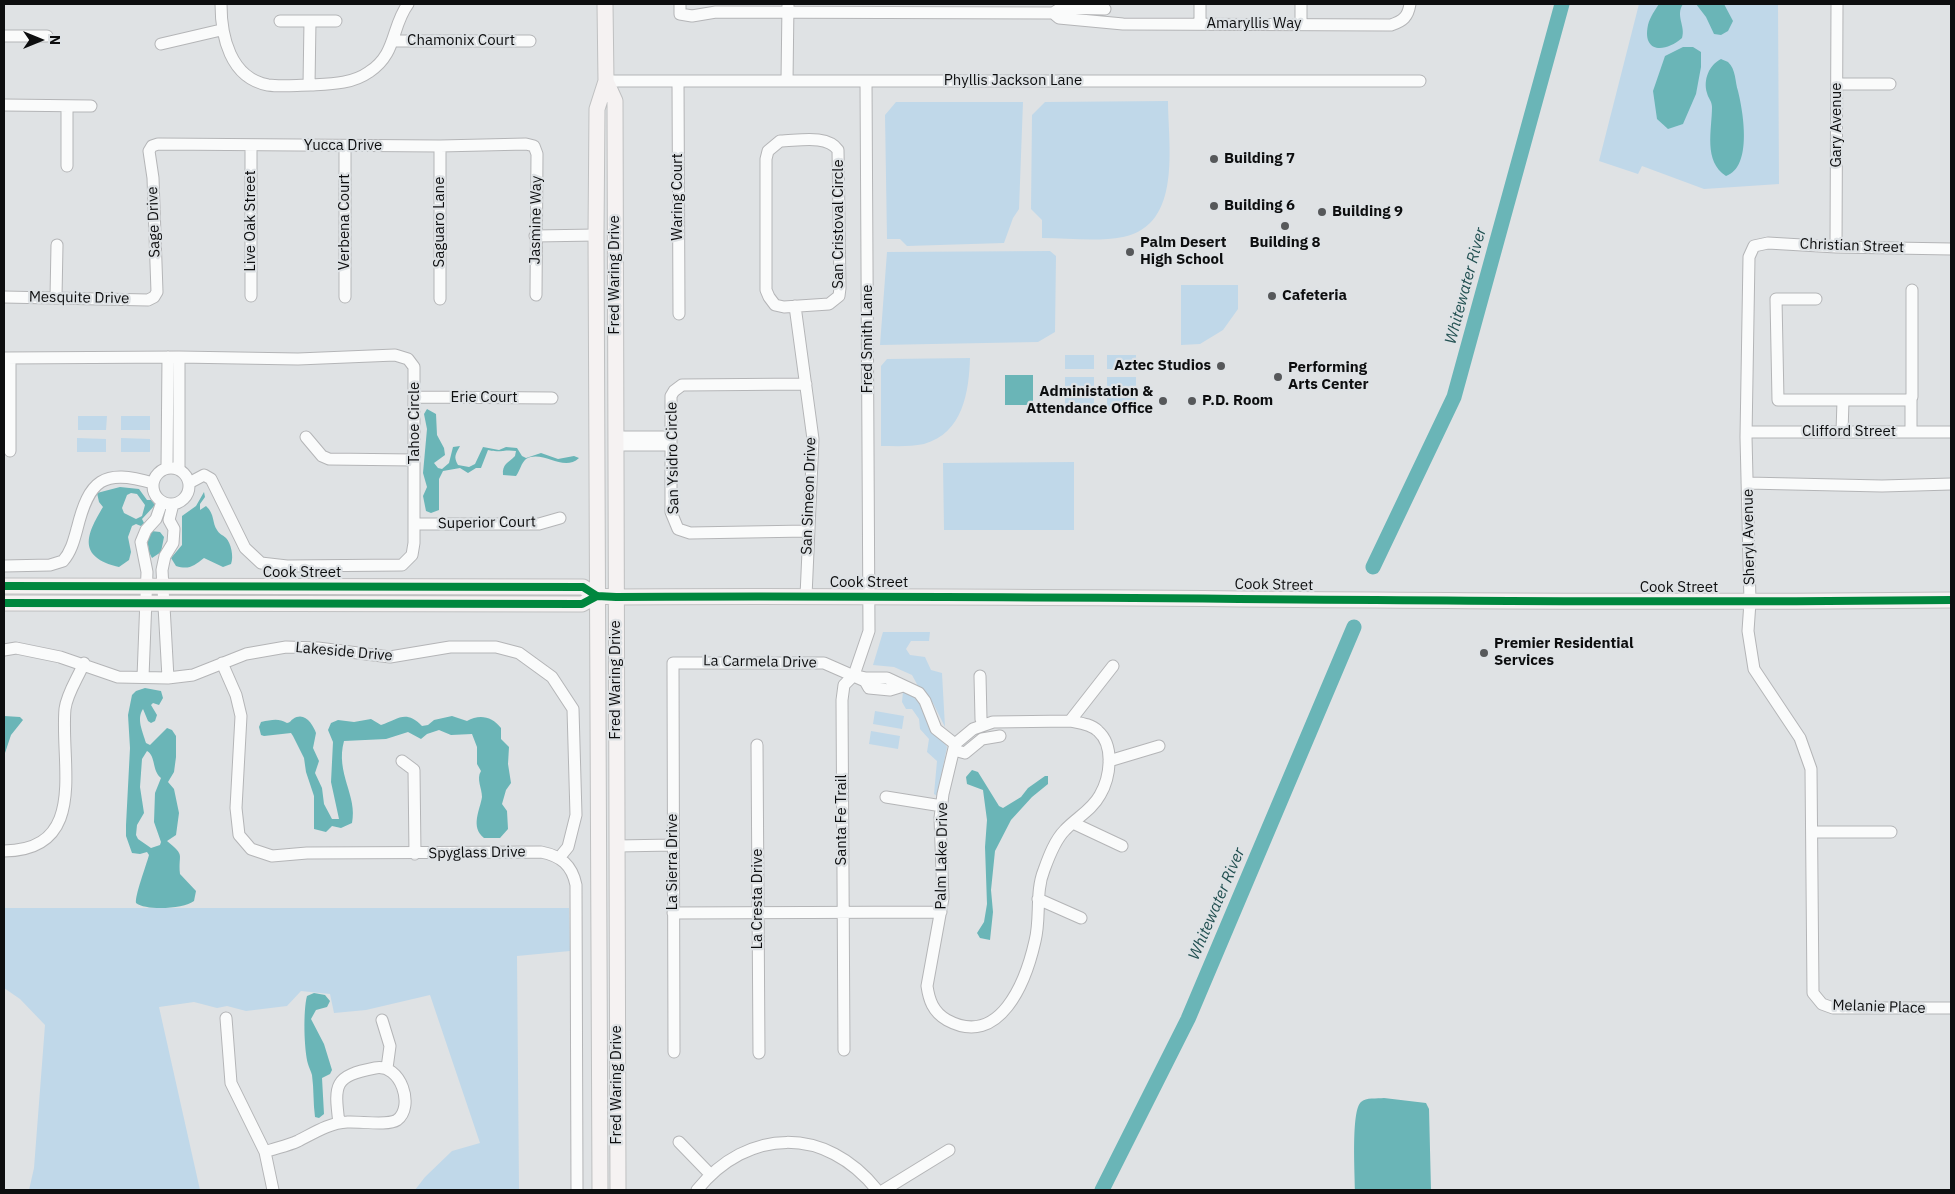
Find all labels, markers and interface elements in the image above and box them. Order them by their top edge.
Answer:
north arrow [15,15,65,65]
street label: Amaryllis Way [1206,15,1302,33]
street label: Chamonix Court [407,32,515,50]
text: N [46,35,64,45]
street label: Phyllis Jackson Lane [944,72,1082,90]
street label: Gary Avenue [1828,82,1846,168]
street label: Yucca Drive [304,137,382,155]
place label: Building 7 [1224,150,1295,168]
street label: Waring Court [669,153,687,241]
marker: Building 7 [1208,153,1220,165]
street label: San Cristoval Circle [830,159,848,289]
street label: Live Oak Street [242,170,260,272]
street label: Verbena Court [336,174,354,270]
street label: Jasmine Way [526,175,546,265]
street label: Saguaro Lane [431,177,449,267]
street label: Sage Drive [144,186,164,258]
place label: Building 6 [1224,197,1295,215]
marker: Building 6 [1208,200,1220,212]
place label: Building 9 [1332,203,1403,221]
marker: Building 9 [1316,206,1328,218]
street label: Fred Waring Drive [606,215,624,335]
marker: Building 8 [1279,220,1291,232]
water label: Whitewater River [1441,226,1491,346]
place label: Palm Desert High School [1140,234,1226,269]
place label: Building 8 [1250,234,1320,252]
street label: Christian Street [1799,235,1905,257]
marker: Palm Desert High School [1124,246,1136,258]
street label: Fred Smith Lane [859,284,877,394]
place label: Cafeteria [1282,287,1347,305]
street label: Mesquite Drive [29,288,129,308]
marker: Cafeteria [1266,290,1278,302]
place label: Aztec Studios [1114,357,1211,375]
place label: Performing Arts Center [1288,359,1369,394]
marker: Aztec Studios [1215,360,1227,372]
marker: Performing Arts Center [1272,371,1284,383]
street label: Tahoe Circle [406,382,424,464]
place label: Administation & Attendance Office [1026,383,1153,418]
street label: Erie Court [451,389,517,407]
place label: P.D. Room [1202,392,1273,410]
marker: Administation & Attendance Office [1157,395,1169,407]
marker: P.D. Room [1186,395,1198,407]
street label: San Ysidro Circle [663,402,683,514]
street label: Clifford Street [1802,423,1896,441]
street label: San Simeon Drive [798,437,820,555]
street label: Sheryl Avenue [1739,489,1759,585]
street label: Superior Court [438,513,536,533]
street label: Cook Street [263,564,341,582]
street label: Cook Street [830,574,908,592]
street label: Cook Street [1234,575,1314,595]
street label: Cook Street [1640,579,1718,597]
street label: Fred Waring Drive [607,620,625,740]
place label: Premier Residential Services [1494,635,1634,670]
street label: Lakeside Drive [295,639,393,665]
marker: Premier Residential Services [1478,647,1490,659]
street label: La Carmela Drive [703,652,817,672]
street label: Santa Fe Trail [833,774,851,866]
street label: Palm Lake Drive [932,802,952,910]
street label: La Sierra Drive [664,813,682,911]
street label: Spyglass Drive [428,843,526,863]
water label: Whitewater River [1185,845,1249,963]
street label: La Cresta Drive [749,849,767,949]
street label: Melanie Place [1832,996,1926,1018]
street label: Fred Waring Drive [608,1025,626,1145]

